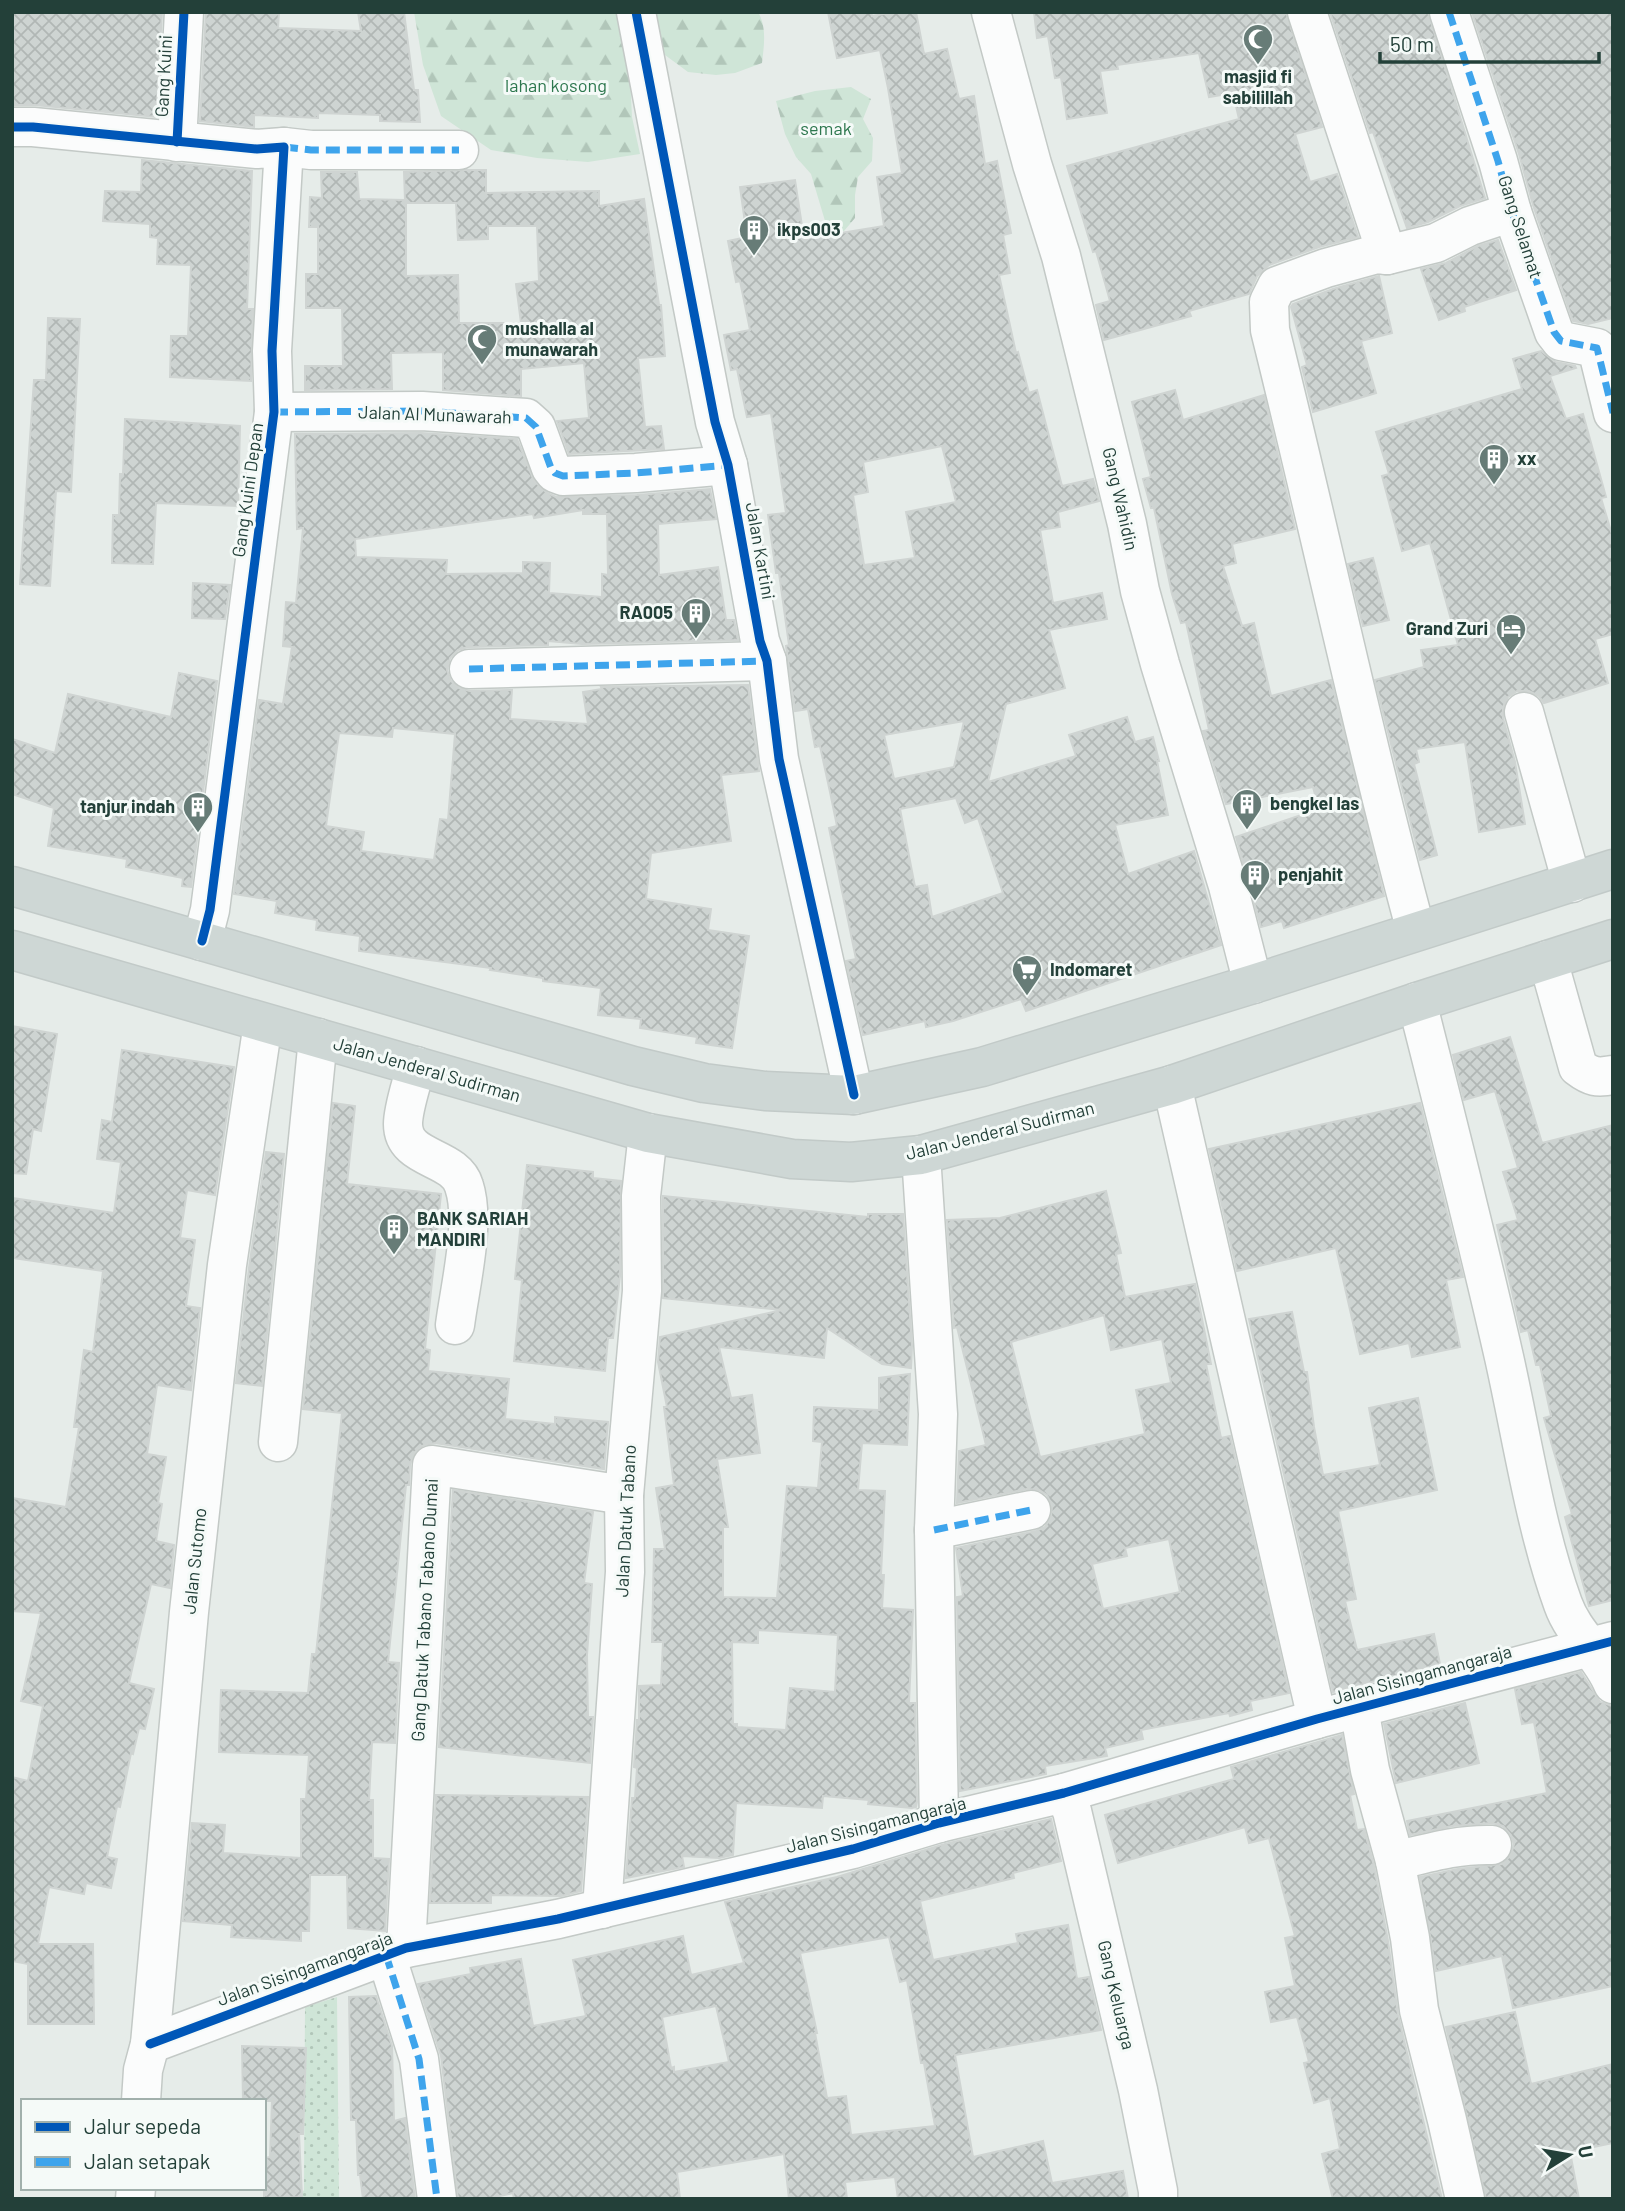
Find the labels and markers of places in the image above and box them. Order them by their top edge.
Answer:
mosque icon: masjid fi sabilillah [1241,22,1275,66]
place label: masjid fi sabilillah [1223,65,1293,108]
building icon: ikps003 [737,213,771,257]
place label: ikps003 [777,218,841,240]
place label: mushalla al munawarah [505,317,598,360]
mosque icon: mushalla al munawarah [465,322,499,366]
building icon: xx [1477,442,1511,486]
place label: xx [1517,447,1537,469]
building icon: RA005 [679,596,713,640]
place label: RA005 [619,601,673,623]
hotel icon: Grand Zuri [1494,612,1528,656]
place label: Grand Zuri [1406,617,1488,639]
building icon: bengkel las [1230,787,1264,831]
building icon: tanjur indah [181,790,215,834]
place label: bengkel las [1270,792,1359,814]
place label: tanjur indah [80,795,175,817]
building icon: penjahit [1238,858,1272,902]
place label: penjahit [1278,863,1343,885]
supermarket icon: Indomaret [1010,953,1044,997]
place label: Indomaret [1050,958,1133,980]
place label: BANK SARIAH MANDIRI [417,1207,528,1250]
building icon: BANK SARIAH MANDIRI [377,1212,411,1256]

